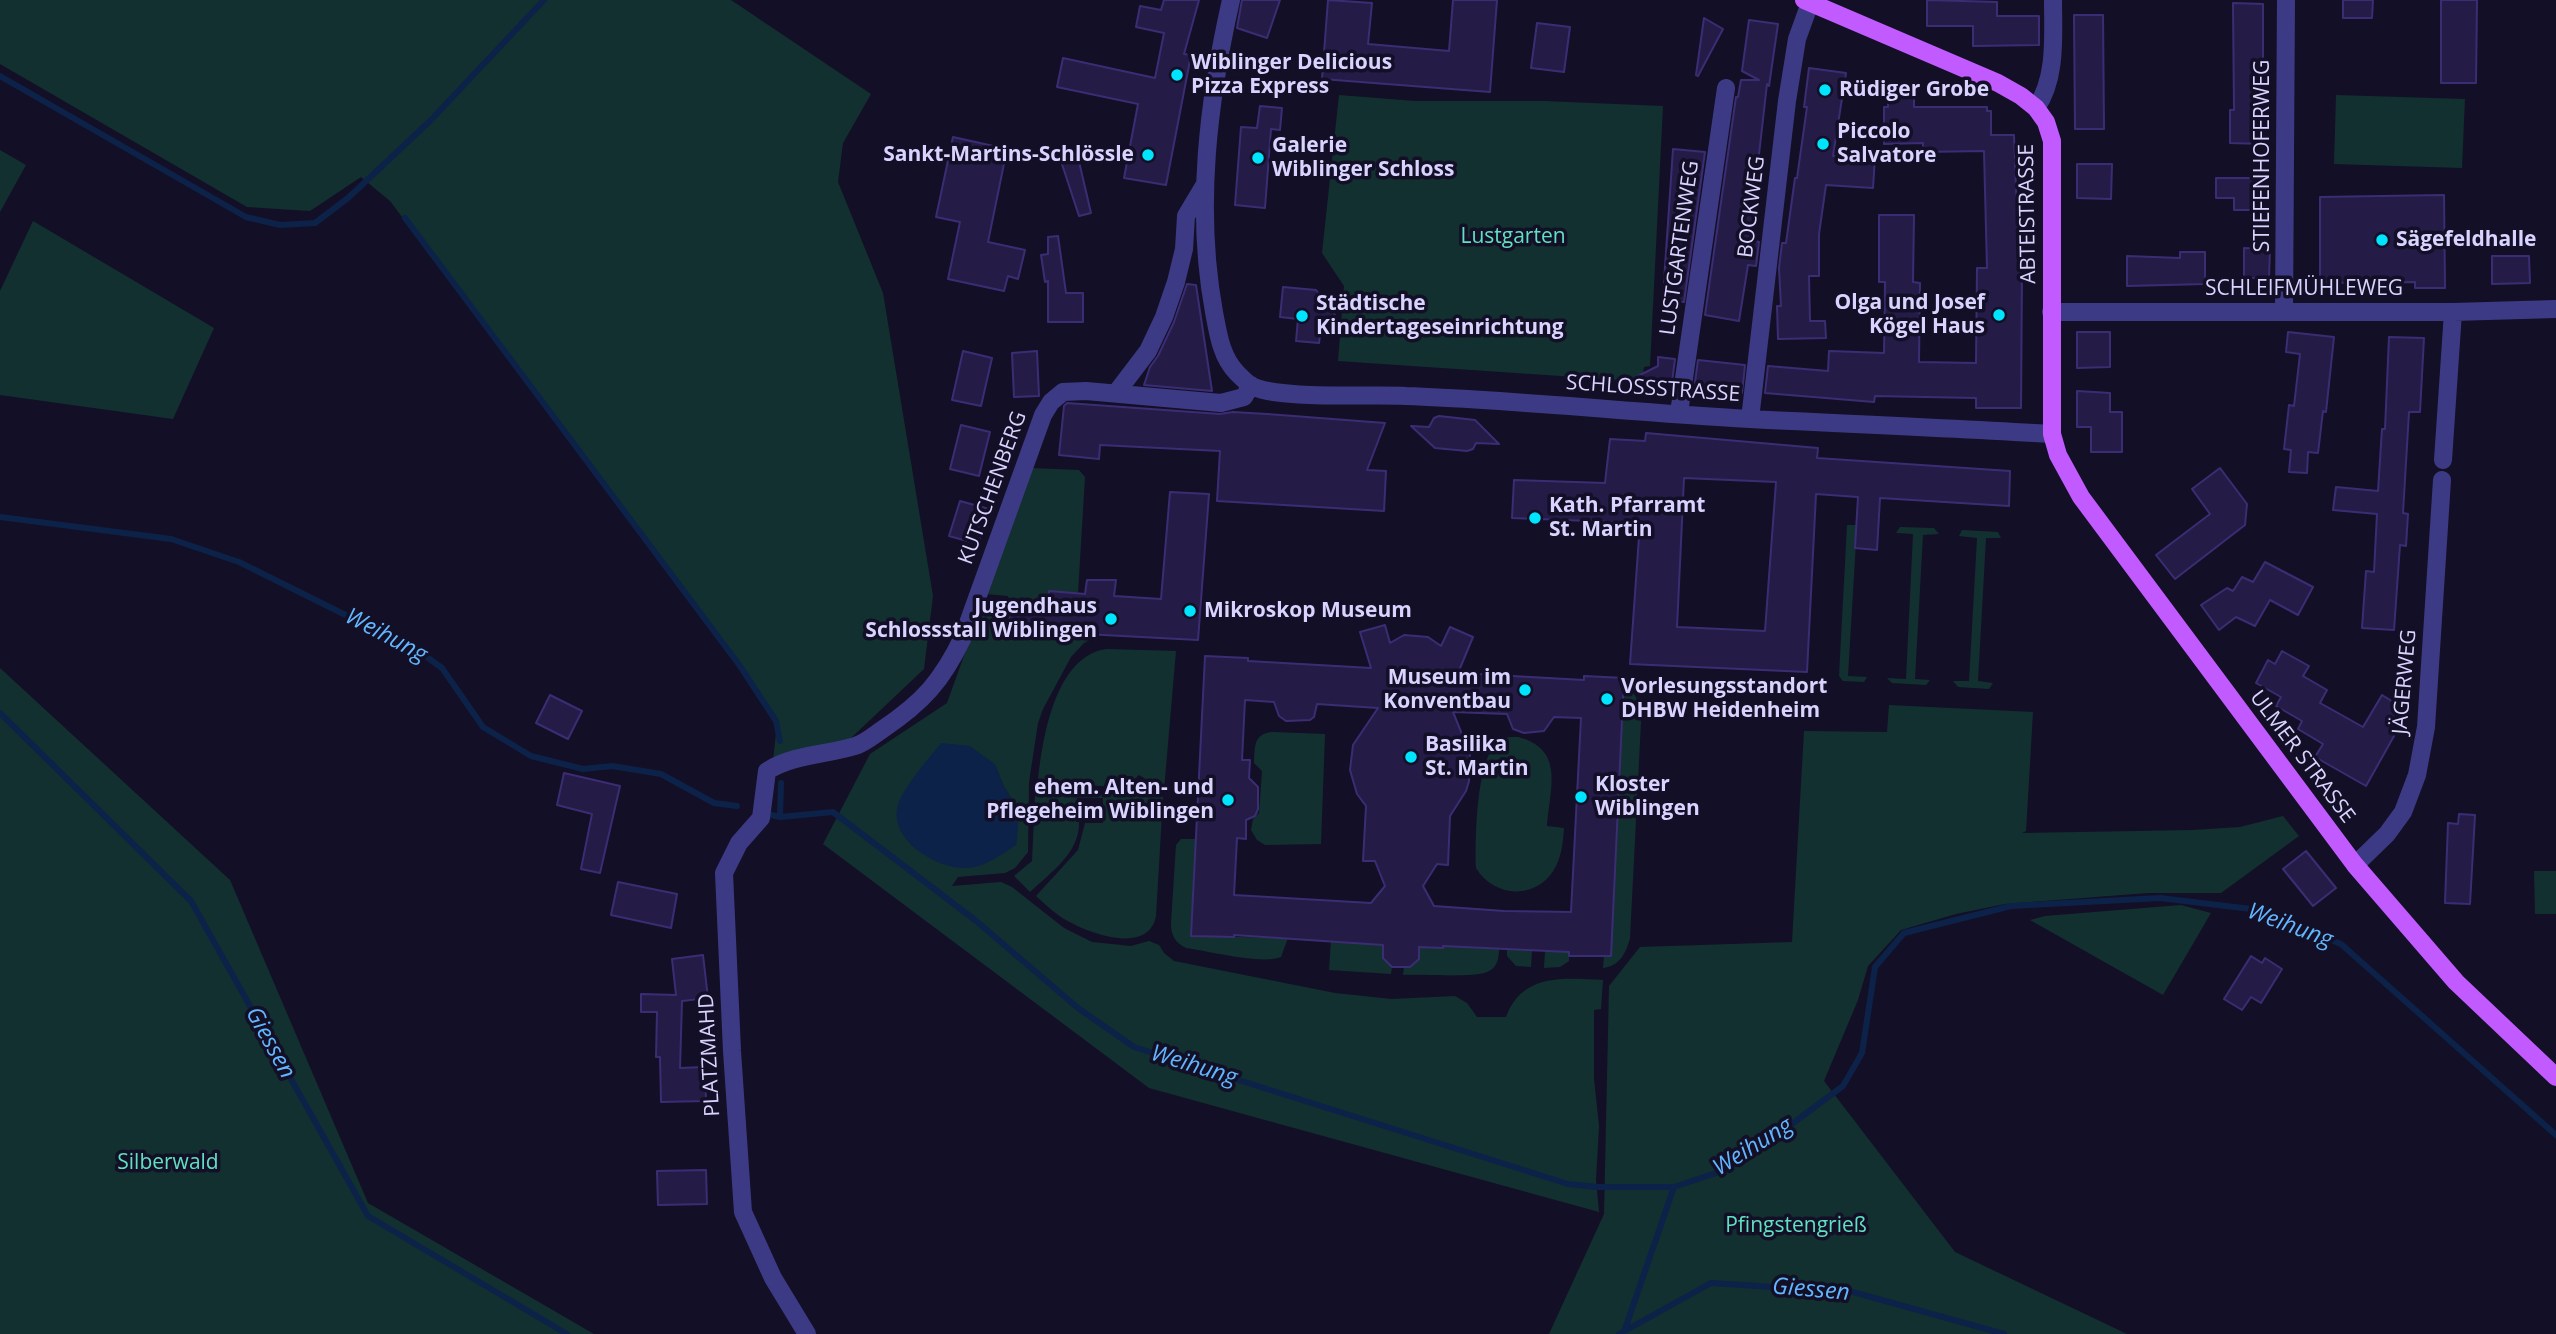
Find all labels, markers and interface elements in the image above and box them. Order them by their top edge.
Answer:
place label: Wiblinger Delicious Pizza Express [1191,50,1392,100]
street label: STIEFENHOFERWEG [2250,60,2276,252]
marker: Wiblinger Delicious Pizza Express [1169,67,1185,83]
place label: Rüdiger Grobe [1839,77,1989,103]
marker: Rüdiger Grobe [1817,82,1833,98]
place label: Piccolo Salvatore [1837,119,1936,169]
place label: Galerie Wiblinger Schloss [1272,133,1454,183]
marker: Piccolo Salvatore [1815,136,1831,152]
place label: Sankt-Martins-Schlössle [883,142,1134,168]
street label: ABTEISTRASSE [2014,144,2042,284]
marker: Sankt-Martins-Schlössle [1140,147,1156,163]
marker: Galerie Wiblinger Schloss [1250,150,1266,166]
street label: BOCKWEG [1733,155,1771,259]
street label: LUSTGARTENWEG [1655,159,1705,337]
park label: Lustgarten [1460,224,1566,250]
place label: Sägefeldhalle [2396,227,2536,253]
marker: Sägefeldhalle [2374,232,2390,248]
street label: SCHLEIFMÜHLEWEG [2205,276,2403,302]
place label: Olga und Josef Kögel Haus [1835,290,1985,340]
place label: Städtische Kindertageseinrichtung [1316,291,1564,341]
marker: Olga und Josef Kögel Haus [1991,307,2007,323]
marker: Städtische Kindertageseinrichtung [1294,308,1310,324]
street label: SCHLOSSSTRASSE [1565,370,1741,408]
street label: KUTSCHENBERG [954,408,1032,568]
place label: Kath. Pfarramt St. Martin [1549,493,1705,543]
marker: Kath. Pfarramt St. Martin [1527,510,1543,526]
place label: Jugendhaus Schlossstall Wiblingen [865,594,1097,644]
place label: Mikroskop Museum [1204,598,1412,624]
water label: Weihung [340,603,432,669]
marker: Mikroskop Museum [1182,603,1198,619]
marker: Jugendhaus Schlossstall Wiblingen [1103,611,1119,627]
street label: JÄGERWEG [2388,629,2422,735]
place label: Museum im Konventbau [1383,665,1511,715]
place label: Vorlesungsstandort DHBW Heidenheim [1621,674,1827,724]
marker: Museum im Konventbau [1517,682,1533,698]
street label: ULMER STRASSE [2244,686,2360,828]
marker: Vorlesungsstandort DHBW Heidenheim [1599,691,1615,707]
place label: Basilika St. Martin [1425,732,1528,782]
marker: Basilika St. Martin [1403,749,1419,765]
place label: Kloster Wiblingen [1595,772,1700,822]
place label: ehem. Alten- und Pflegeheim Wiblingen [986,775,1214,825]
marker: Kloster Wiblingen [1573,789,1589,805]
marker: ehem. Alten- und Pflegeheim Wiblingen [1220,792,1236,808]
water label: Weihung [2244,898,2336,954]
street label: PLATZMAHD [694,993,726,1117]
water label: Giessen [239,1002,301,1084]
water label: Weihung [1148,1040,1240,1092]
water label: Weihung [1708,1112,1798,1182]
park label: Silberwald [117,1150,219,1176]
park label: Pfingstengrieß [1725,1213,1867,1239]
water label: Giessen [1771,1273,1851,1307]

